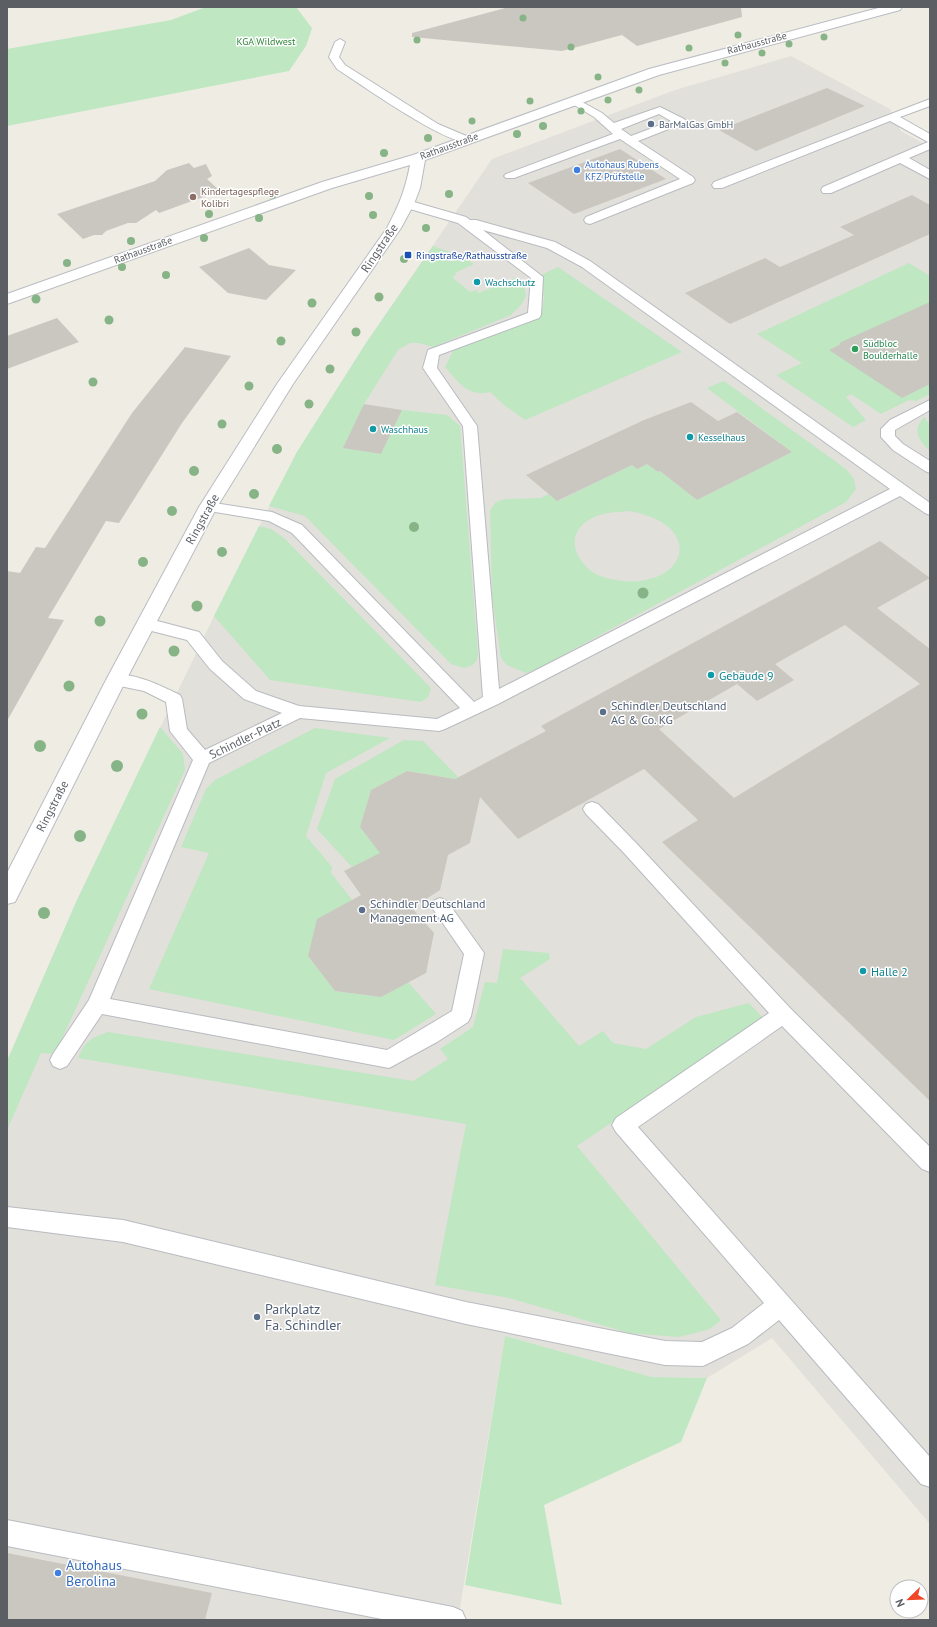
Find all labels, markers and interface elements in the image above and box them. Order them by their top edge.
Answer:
street label: Rathausstraße [726,29,788,57]
park label: KGA Wildwest [237,35,296,48]
place label: BarMalGas GmbH [659,118,733,131]
marker: BarMalGas GmbH [646,119,656,129]
street label: Rathausstraße [418,129,480,163]
place label: Autohaus Rubens KFZ Prüfstelle [585,158,659,183]
marker: Autohaus Rubens KFZ Prüfstelle [572,165,582,175]
place label: Kindertagespflege Kolibri [201,185,279,210]
marker: Kindertagespflege Kolibri [188,192,198,202]
street label: Ringstraße [357,221,401,275]
street label: Rathausstraße [112,233,174,267]
place label: Ringstraße/Rathausstraße [416,249,527,262]
marker: Ringstraße/Rathausstraße [403,250,413,260]
place label: Wachschutz [485,276,535,289]
marker: Wachschutz [472,277,482,287]
place label: Südbloc Boulderhalle [863,337,918,362]
marker: Südbloc Boulderhalle [850,344,860,354]
place label: Waschhaus [381,423,428,436]
marker: Waschhaus [368,424,378,434]
place label: Kesselhaus [698,431,745,444]
marker: Kesselhaus [685,432,695,442]
street label: Ringstraße [182,491,222,547]
place label: Gebäude 9 [719,668,774,683]
marker: Gebäude 9 [706,670,716,680]
place label: Schindler Deutschland AG & Co. KG [611,698,726,727]
marker: Schindler Deutschland AG & Co. KG [598,707,608,717]
street label: Schindler-Platz [207,714,283,762]
street label: Ringstraße [33,778,71,834]
place label: Schindler Deutschland Management AG [370,896,485,925]
marker: Schindler Deutschland Management AG [357,905,367,915]
place label: Halle 2 [871,964,908,979]
marker: Halle 2 [858,966,868,976]
place label: Parkplatz Fa. Schindler [265,1300,341,1334]
marker: Parkplatz Fa. Schindler [252,1312,262,1322]
place label: Autohaus Berolina [66,1556,122,1590]
marker: Autohaus Berolina [53,1568,63,1578]
north arrow [889,1579,929,1619]
text: N [892,1597,908,1609]

